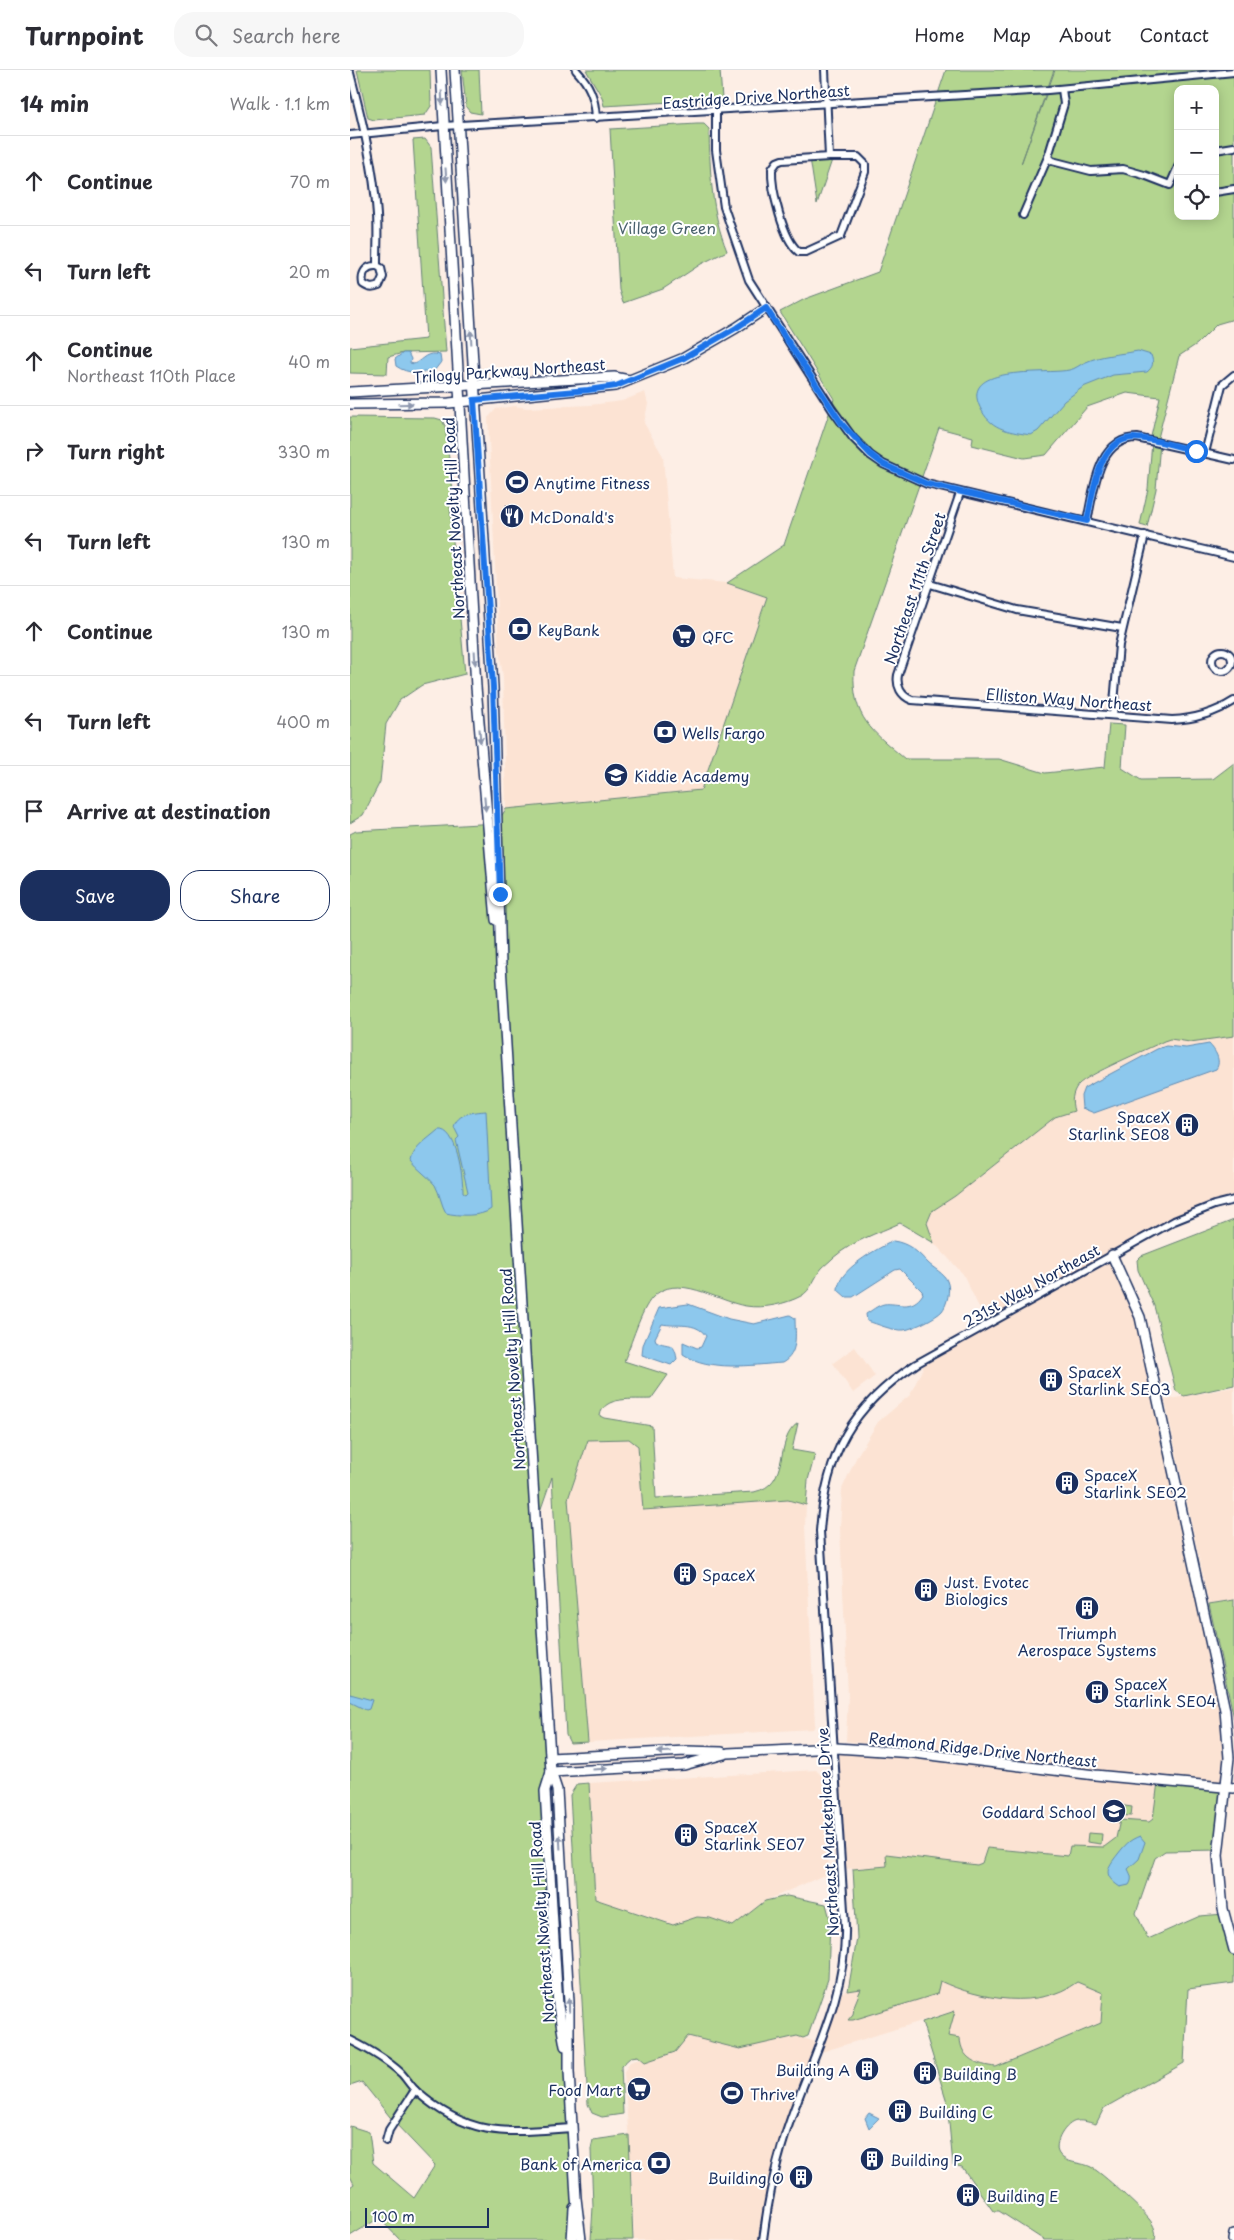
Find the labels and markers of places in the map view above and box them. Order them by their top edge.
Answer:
sports icon: Anytime Fitness [504,469,530,495]
place label: Anytime Fitness [534,471,650,494]
restaurant icon: McDonald's [499,503,525,529]
place label: McDonald's [530,505,614,528]
bank icon: KeyBank [507,616,533,642]
place label: KeyBank [538,618,600,641]
supermarket icon: QFC [671,623,697,649]
place label: QFC [702,625,734,648]
bank icon: Wells Fargo [652,719,678,745]
place label: Wells Fargo [682,721,765,744]
school or university icon: Kiddie Academy [603,762,629,788]
place label: Kiddie Academy [634,764,749,787]
place label: SpaceX Starlink SE08 [1068,1105,1170,1145]
building icon: SpaceX Starlink SE08 [1174,1112,1200,1138]
place label: SpaceX Starlink SE03 [1068,1360,1171,1400]
building icon: SpaceX Starlink SE03 [1038,1367,1064,1393]
place label: SpaceX Starlink SE02 [1084,1463,1187,1503]
building icon: SpaceX Starlink SE02 [1054,1470,1080,1496]
building icon: SpaceX [672,1561,698,1587]
place label: SpaceX [702,1563,755,1586]
place label: Just. Evotec Biologics [944,1570,1029,1610]
building icon: Just. Evotec Biologics [913,1577,939,1603]
building icon: Triumph Aerospace Systems [1074,1595,1100,1621]
place label: Triumph Aerospace Systems [1018,1621,1156,1661]
place label: SpaceX Starlink SE04 [1114,1672,1217,1712]
building icon: SpaceX Starlink SE04 [1084,1679,1110,1705]
school or university icon: Goddard School [1101,1798,1127,1824]
place label: Goddard School [982,1800,1096,1823]
place label: SpaceX Starlink SE07 [704,1815,805,1855]
building icon: SpaceX Starlink SE07 [673,1822,699,1848]
building icon: Building A [854,2056,880,2082]
place label: Building A [775,2058,850,2081]
building icon: Building B [912,2060,938,2086]
place label: Building B [942,2062,1017,2085]
supermarket icon: Food Mart [626,2076,652,2102]
place label: Food Mart [548,2078,622,2101]
sports icon: Thrive [719,2080,745,2106]
place label: Thrive [750,2082,795,2105]
building icon: Building C [887,2098,913,2124]
place label: Building C [918,2100,993,2123]
building icon: Building P [859,2146,885,2172]
place label: Building P [890,2148,962,2171]
bank icon: Bank of America [646,2150,672,2176]
place label: Bank of America [520,2152,643,2175]
building icon: Building O [788,2164,814,2190]
place label: Building O [708,2166,784,2189]
building icon: Building E [955,2182,981,2208]
place label: Building E [986,2184,1059,2207]

